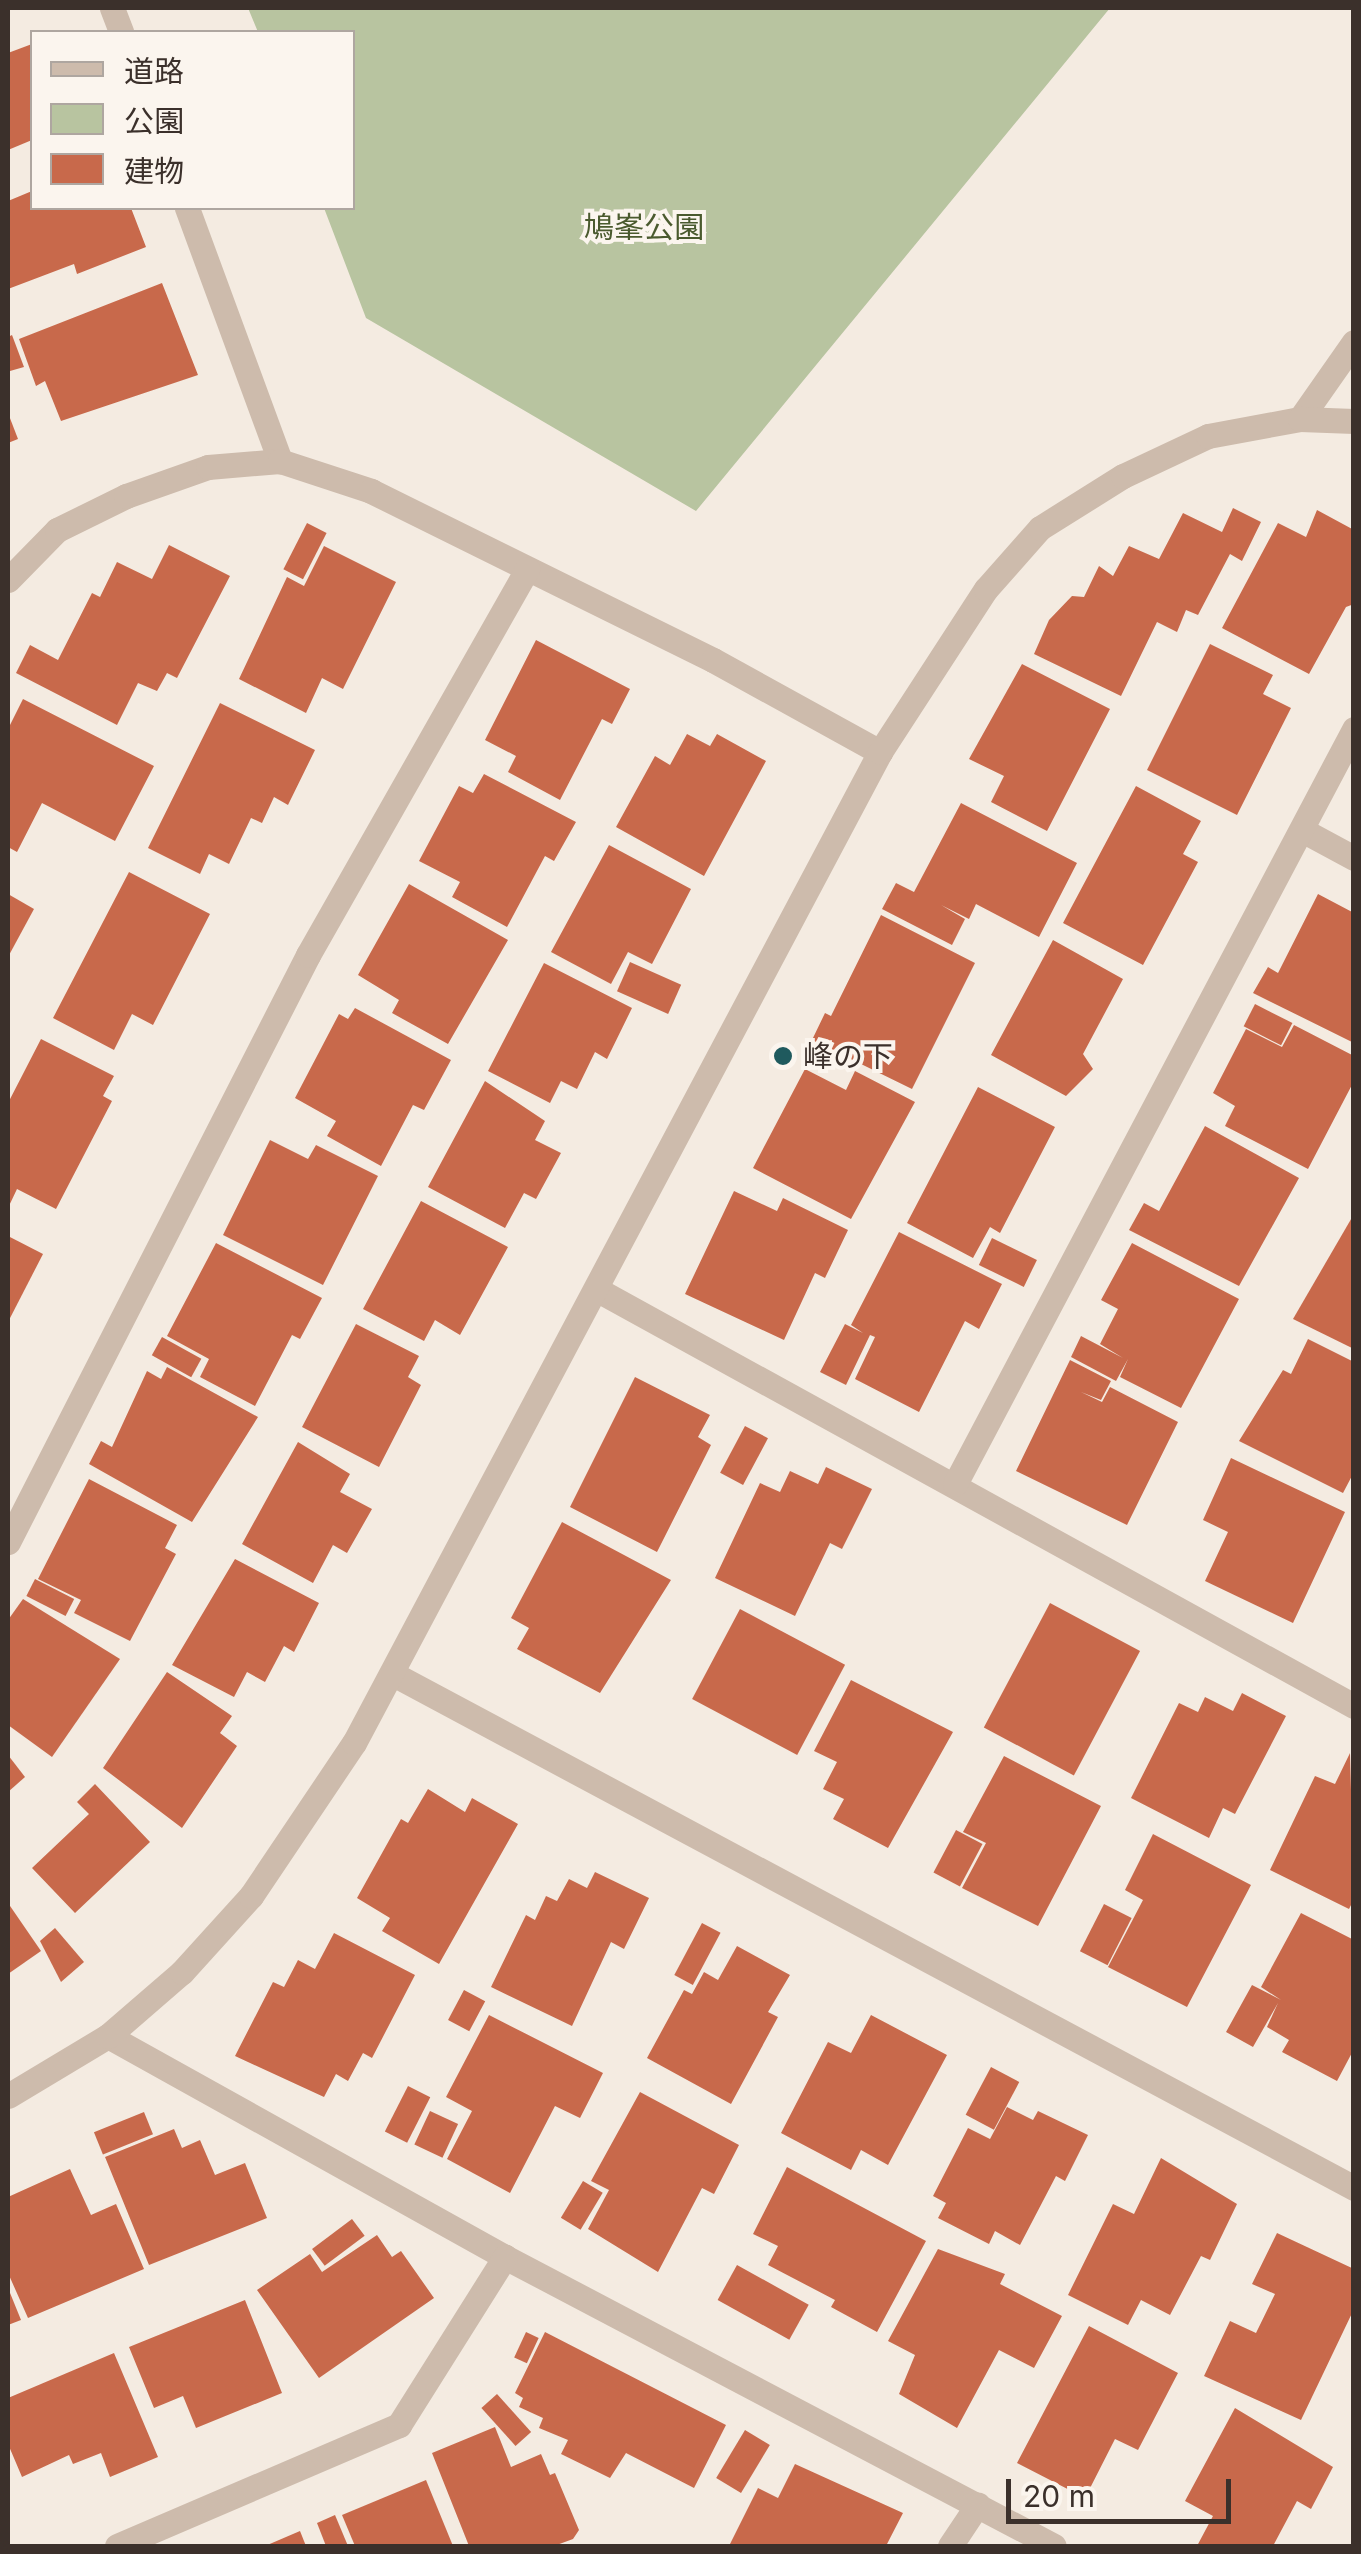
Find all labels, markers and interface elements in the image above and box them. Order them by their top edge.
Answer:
legend [30,30,355,210]
text: 道路 [124,53,184,89]
text: 公園 [124,103,184,139]
text: 建物 [124,153,184,189]
park label: 鳩峯公園 [584,209,704,245]
place label: 峰の下 [803,1038,893,1074]
marker: 峰の下 [772,1045,794,1067]
scale bar [1011,2459,1236,2521]
text: 20 m [1023,2478,1095,2514]

